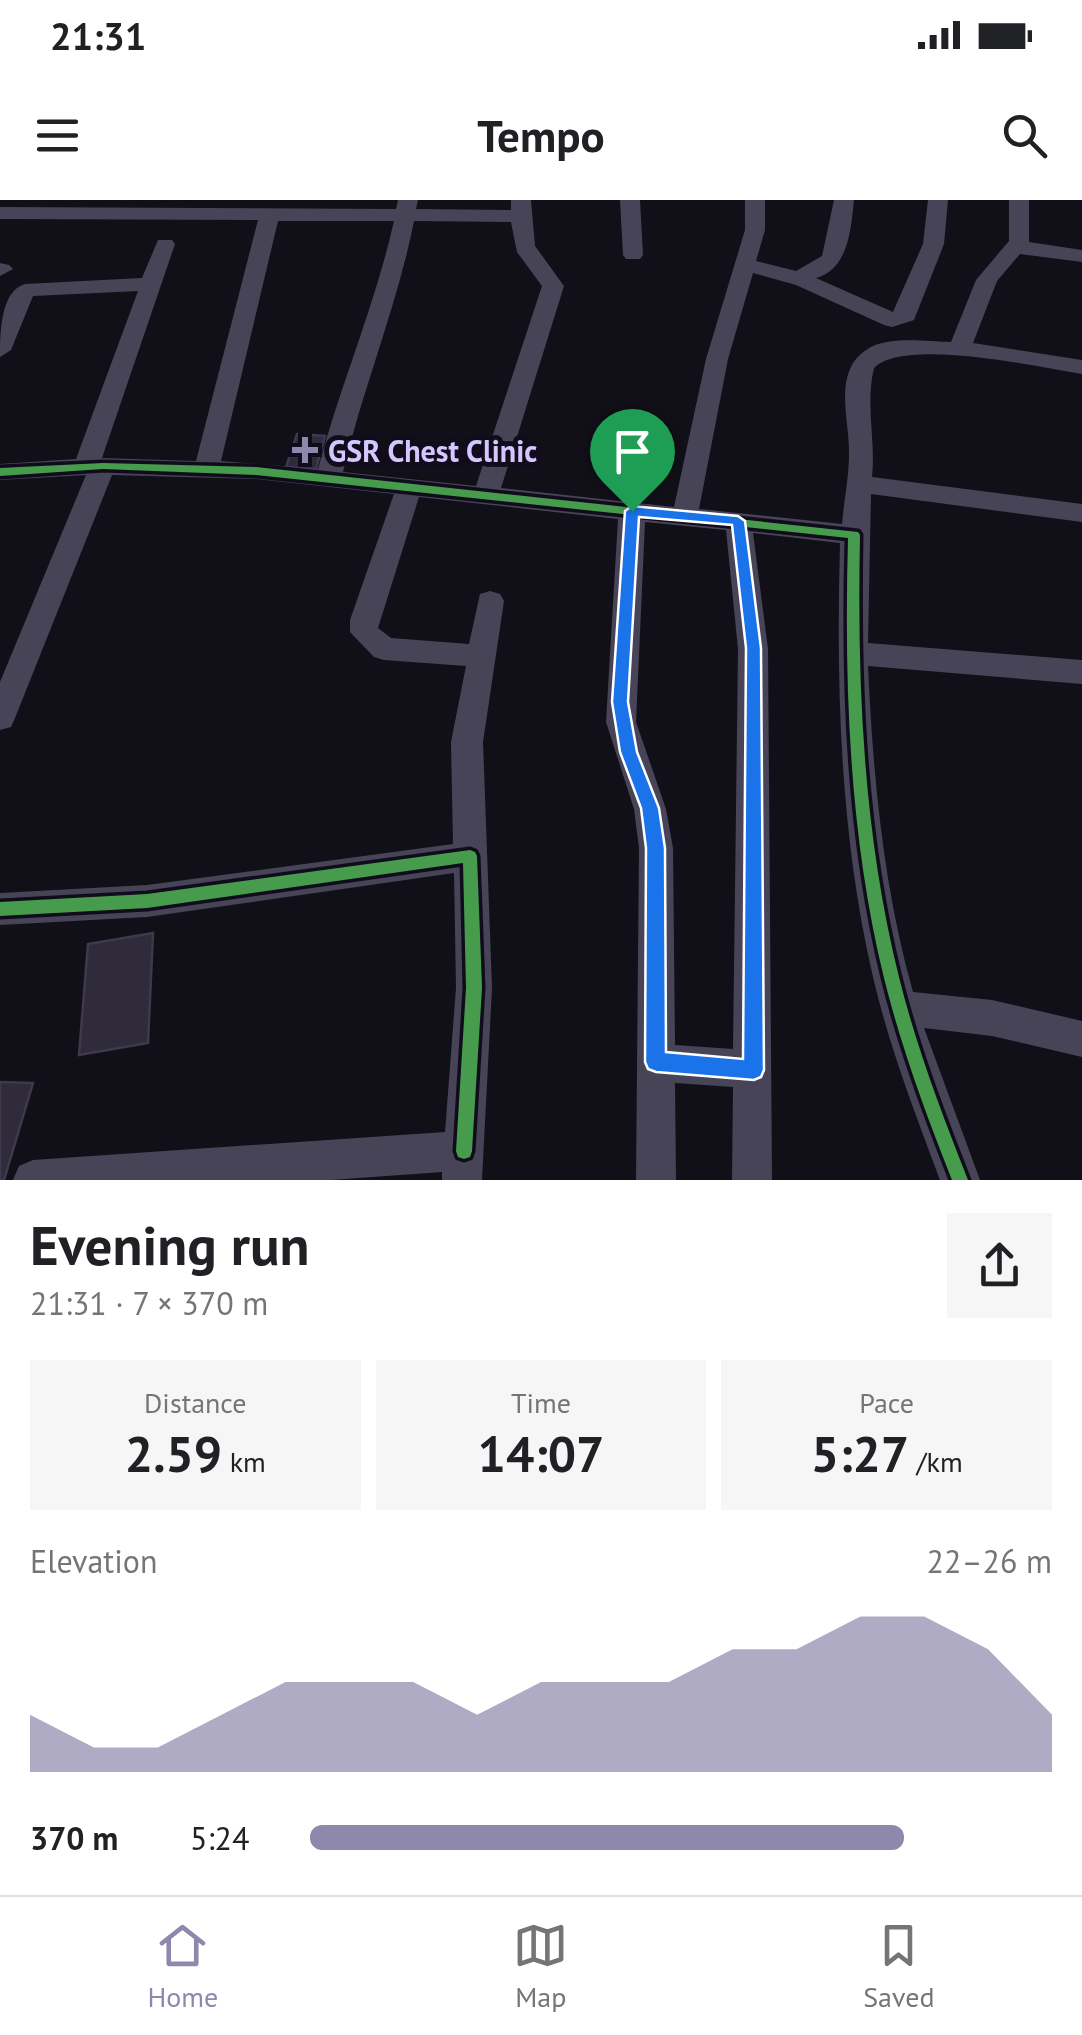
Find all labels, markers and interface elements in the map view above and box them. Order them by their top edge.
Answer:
text: 21:31 [50,11,146,60]
text: Tempo [477,106,605,164]
icon: menu [30,108,85,163]
icon: search [997,108,1052,163]
pin [590,409,675,512]
icon: arrive [605,424,660,479]
place label: GSR Chest Clinic [328,431,537,470]
marker: GSR Chest Clinic [292,437,318,463]
text: Evening run [30,1209,310,1280]
button: share [947,1213,1052,1318]
text: 21:31 · 7 × 370 m [30,1282,268,1324]
text: Distance [144,1384,247,1421]
text: Time [511,1384,571,1421]
text: Pace [859,1384,914,1421]
text: 2.59 [125,1421,222,1486]
text: 14:07 [478,1421,604,1486]
text: 5:27 [811,1421,909,1486]
text: km [222,1443,266,1480]
text: /km [909,1443,963,1480]
text: Elevation [30,1540,157,1582]
text: 22–26 m [927,1540,1052,1582]
text: 370 m [30,1817,118,1859]
text: 5:24 [190,1817,249,1859]
tab: Home [147,1918,218,2015]
tab: Map [513,1918,568,2015]
tab: Saved [863,1918,934,2015]

